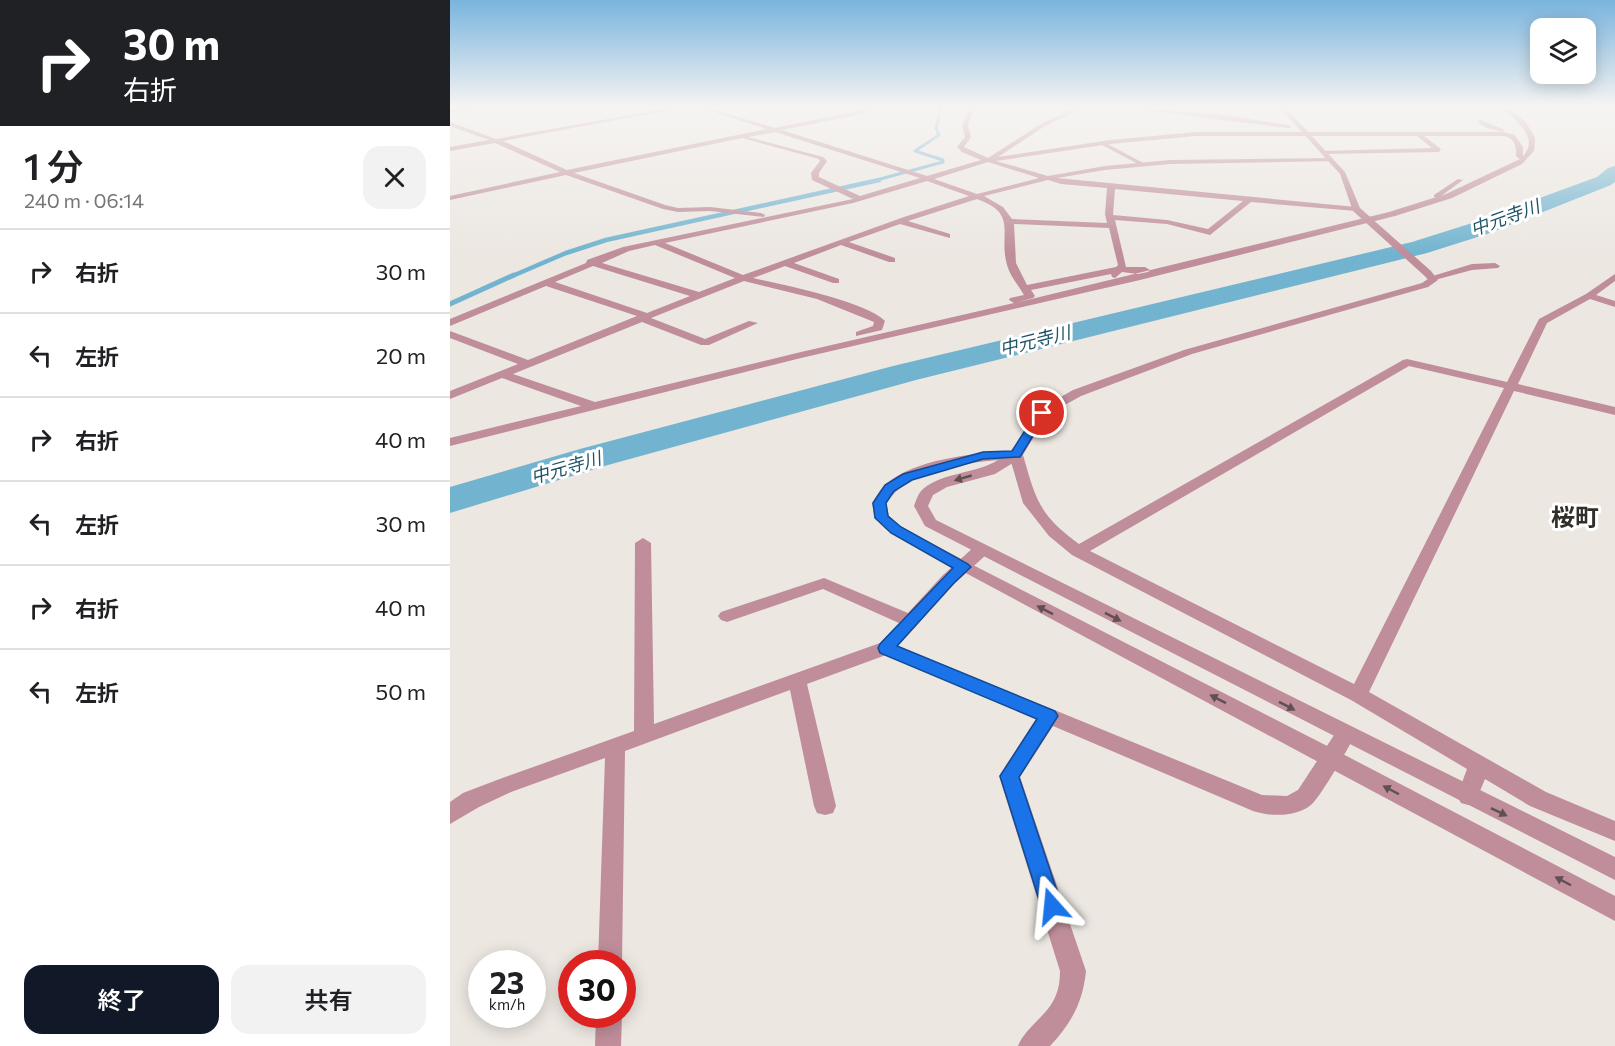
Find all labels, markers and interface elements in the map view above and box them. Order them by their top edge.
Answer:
text: 30 m [123,17,220,69]
map controls [1530,18,1596,84]
button: layers [1530,18,1596,84]
icon: right [24,24,102,102]
text: 右折 [123,73,177,106]
text: 1 分 [24,143,83,187]
button: close [363,146,426,209]
text: 240 m · 06:14 [24,188,144,212]
water label: 中元寺川 [1467,194,1544,240]
icon: right [24,255,57,288]
text: 30 m [376,258,426,285]
text: 右折 [75,259,119,286]
water label: 中元寺川 [997,320,1074,359]
icon: left [24,339,57,372]
text: 20 m [376,342,426,369]
text: 左折 [75,343,119,370]
pin [1016,387,1067,438]
icon: arrive [1025,396,1058,429]
icon: right [24,423,57,456]
text: 40 m [375,426,426,453]
text: 右折 [75,427,119,454]
water label: 中元寺川 [528,446,605,488]
one-way arrow [954,474,972,483]
district label: 桜町 [1551,502,1599,531]
icon: left [24,507,57,540]
text: 30 m [376,510,426,537]
text: 左折 [75,511,119,538]
icon: right [24,591,57,624]
text: 40 m [375,594,426,621]
text: 右折 [75,595,119,622]
one-way arrow [1036,605,1053,615]
one-way arrow [1105,612,1122,622]
icon: left [24,675,57,708]
text: 50 m [376,678,426,705]
text: 左折 [75,679,119,706]
one-way arrow [1210,695,1227,704]
one-way arrow [1278,700,1296,710]
one-way arrow [1382,785,1399,795]
one-way arrow [1490,806,1508,816]
position arrow [1020,874,1084,938]
one-way arrow [1555,876,1572,886]
speed limit sign: 30 [558,950,636,1028]
text: 23 [490,963,524,1000]
button: 終了 [24,965,219,1034]
button: 共有 [231,965,426,1034]
text: km/h [489,995,525,1013]

